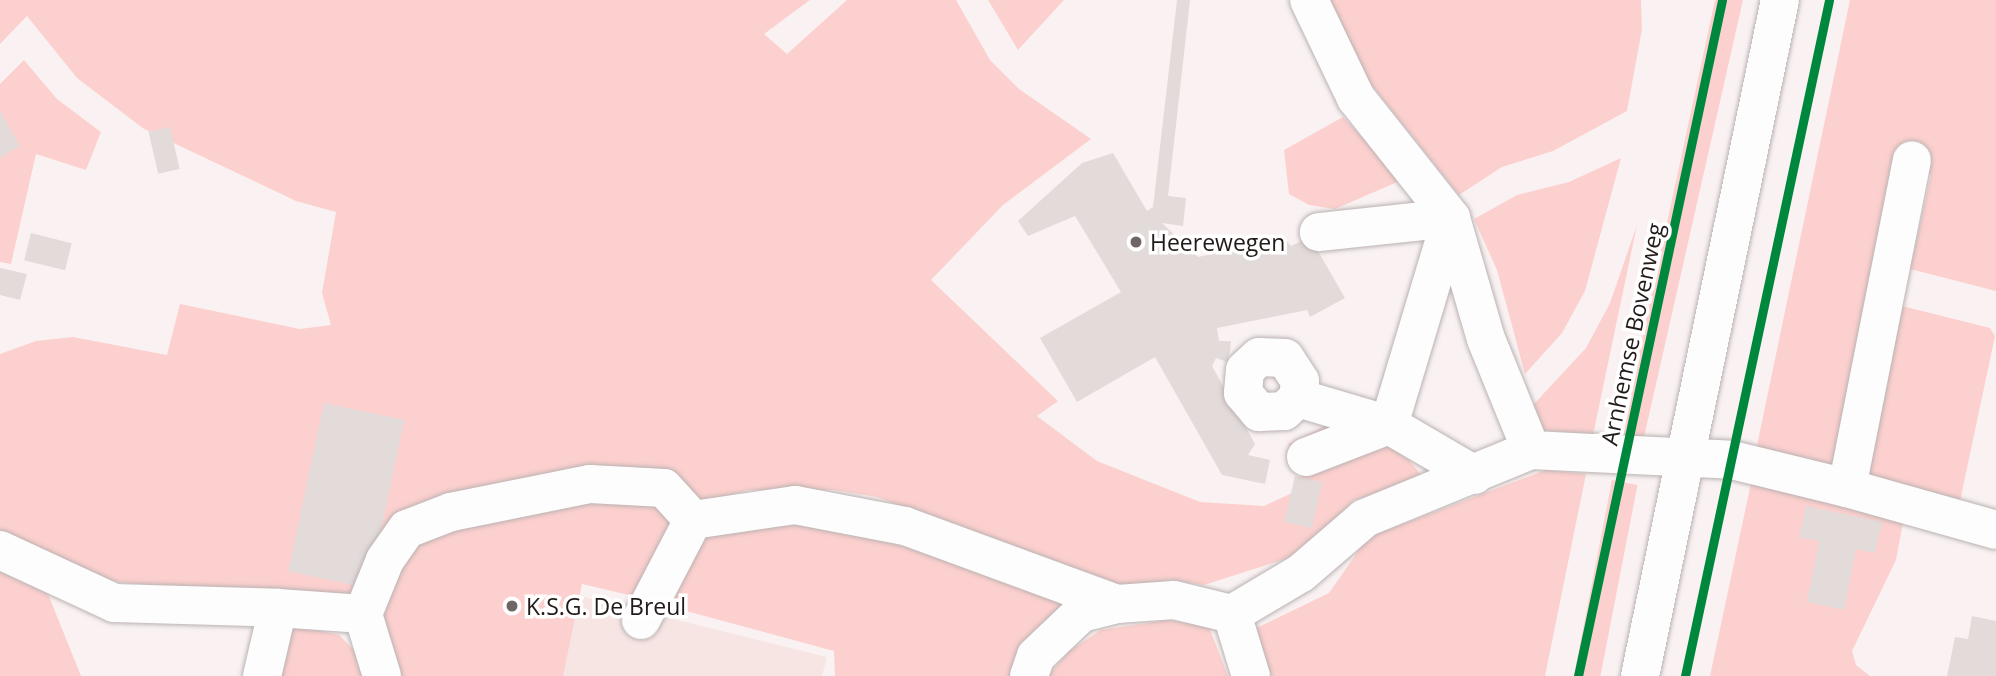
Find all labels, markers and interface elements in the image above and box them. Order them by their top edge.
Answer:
street label: Arnhemse Bovenweg [1595,220,1669,448]
place label: Heerewegen [1150,228,1285,256]
marker: Heerewegen [1128,234,1144,250]
place label: K.S.G. De Breul [526,592,686,620]
marker: K.S.G. De Breul [504,598,520,614]

